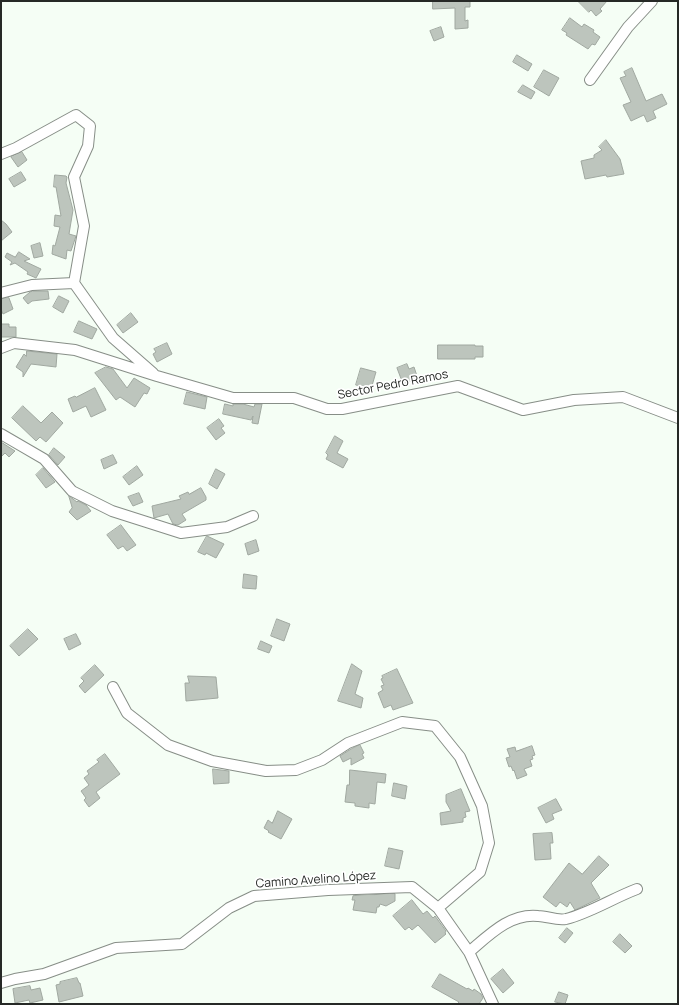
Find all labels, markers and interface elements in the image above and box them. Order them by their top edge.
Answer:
street label: Sector Pedro Ramos [337,367,449,403]
street label: Camino Avelino López [255,869,377,891]

